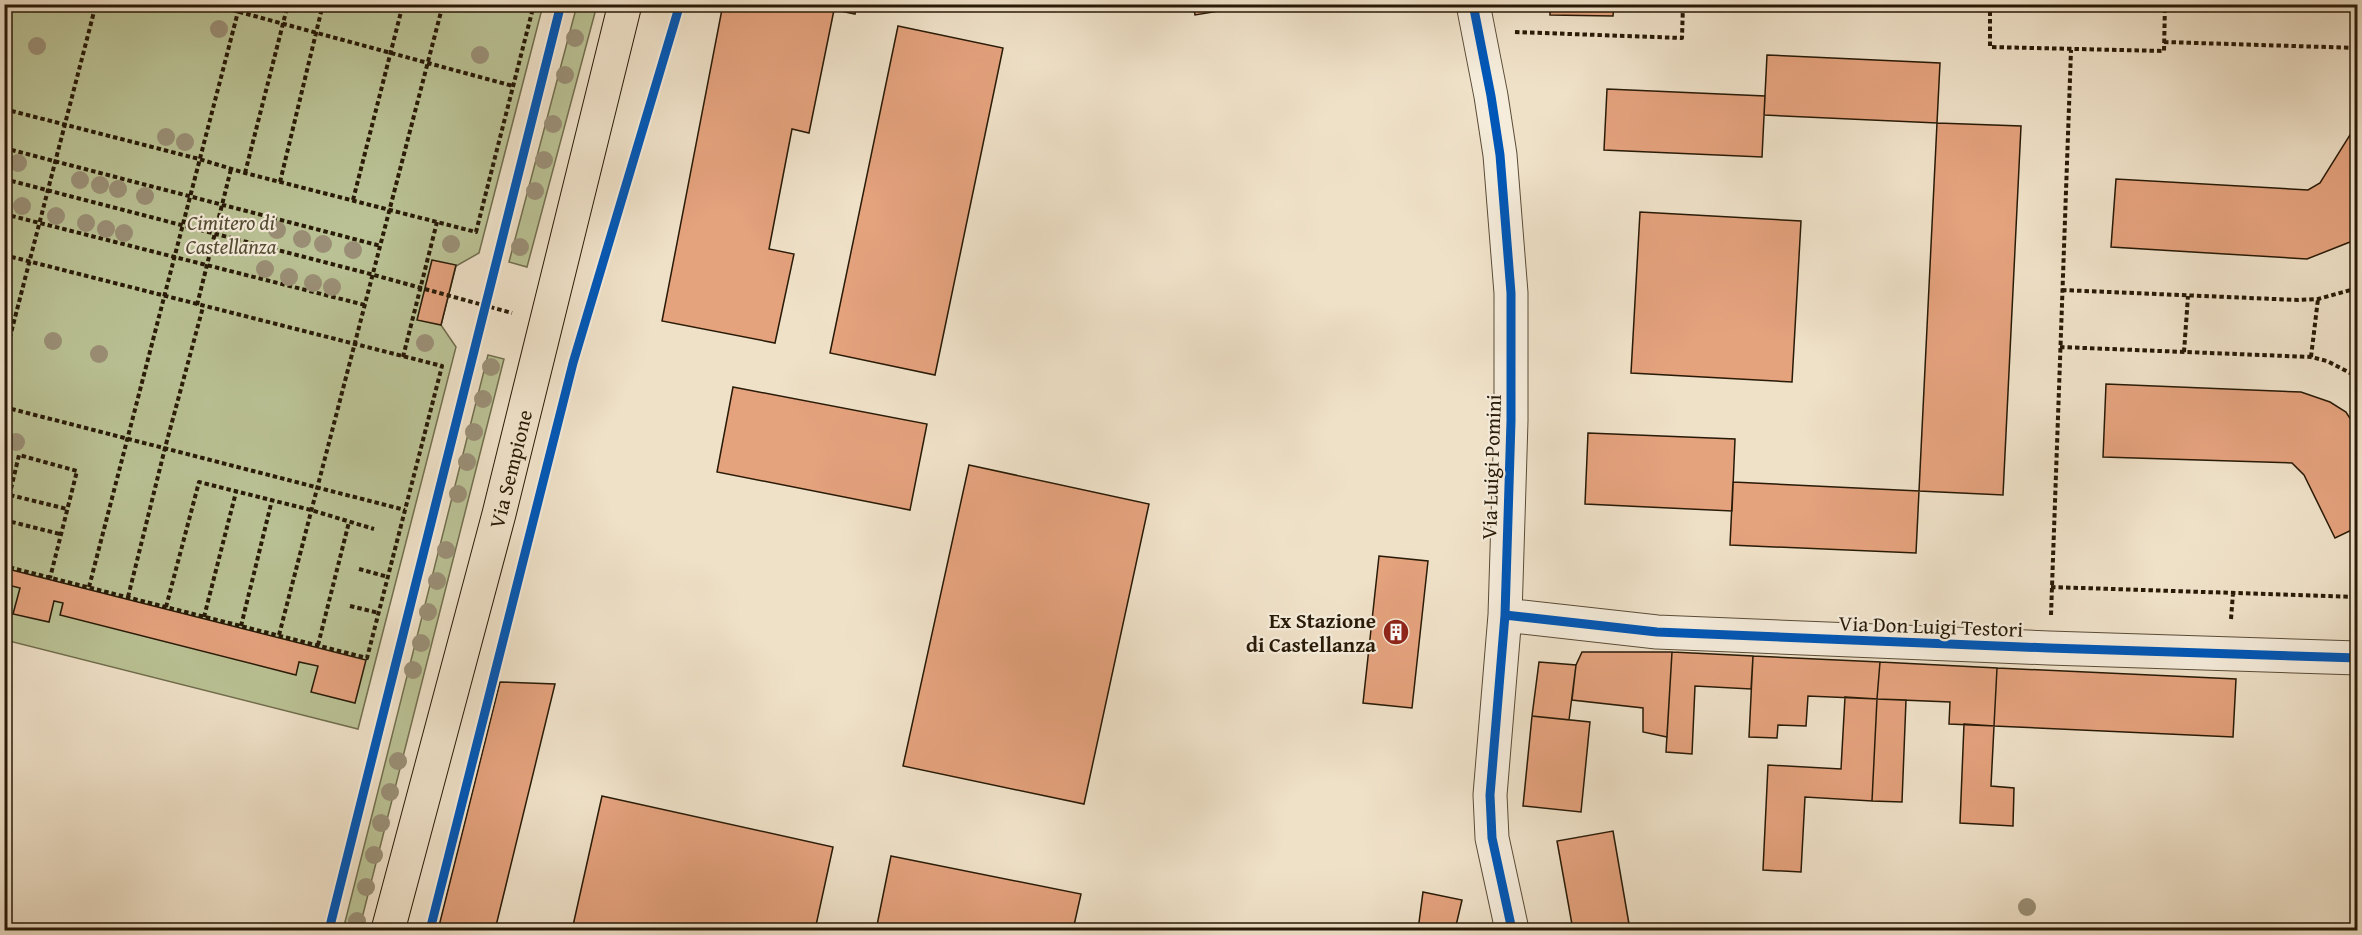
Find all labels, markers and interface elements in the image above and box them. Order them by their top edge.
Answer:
park label: Cimitero di Castellanza [186,207,277,262]
street label: Via Luigi Pomini [1473,394,1509,540]
street label: Via Sempione [480,406,540,532]
place label: Ex Stazione di Castellanza [1246,605,1376,660]
street label: Via Don Luigi Testori [1838,607,2024,645]
building icon: Ex Stazione di Castellanza [1381,617,1411,647]

